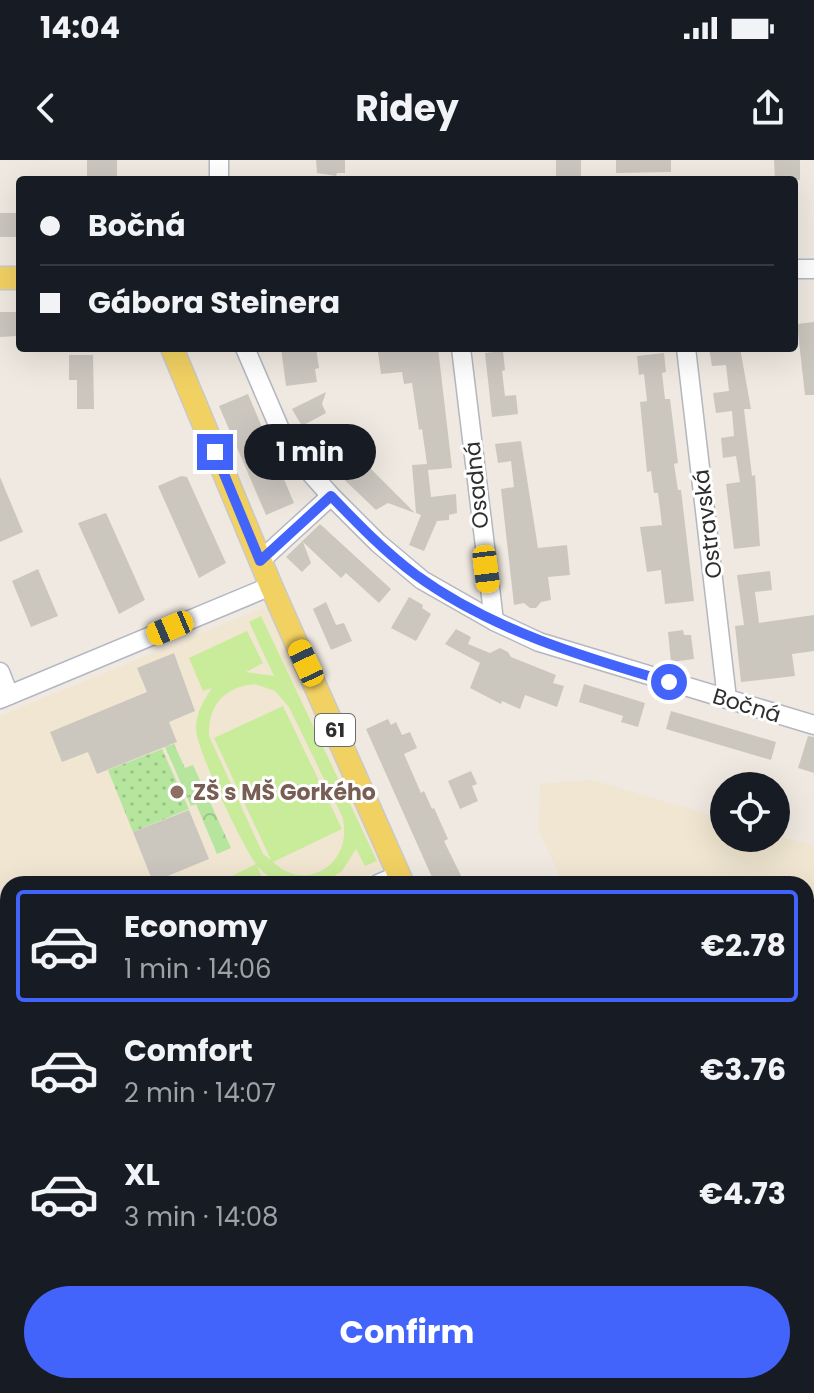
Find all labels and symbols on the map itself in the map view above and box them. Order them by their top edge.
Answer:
callout: 1 min [243,424,375,480]
route end [197,434,233,470]
street label: Osadná [457,440,496,530]
street label: Ostravská [685,468,730,580]
car [471,544,501,594]
car [143,608,197,648]
car [285,636,327,690]
route start [651,664,687,700]
street label: Bočná [709,680,785,731]
road number: 61 [315,714,355,746]
place label: ZŠ s MŠ Gorkého [193,777,376,808]
marker: ZŠ s MŠ Gorkého [168,783,186,801]

